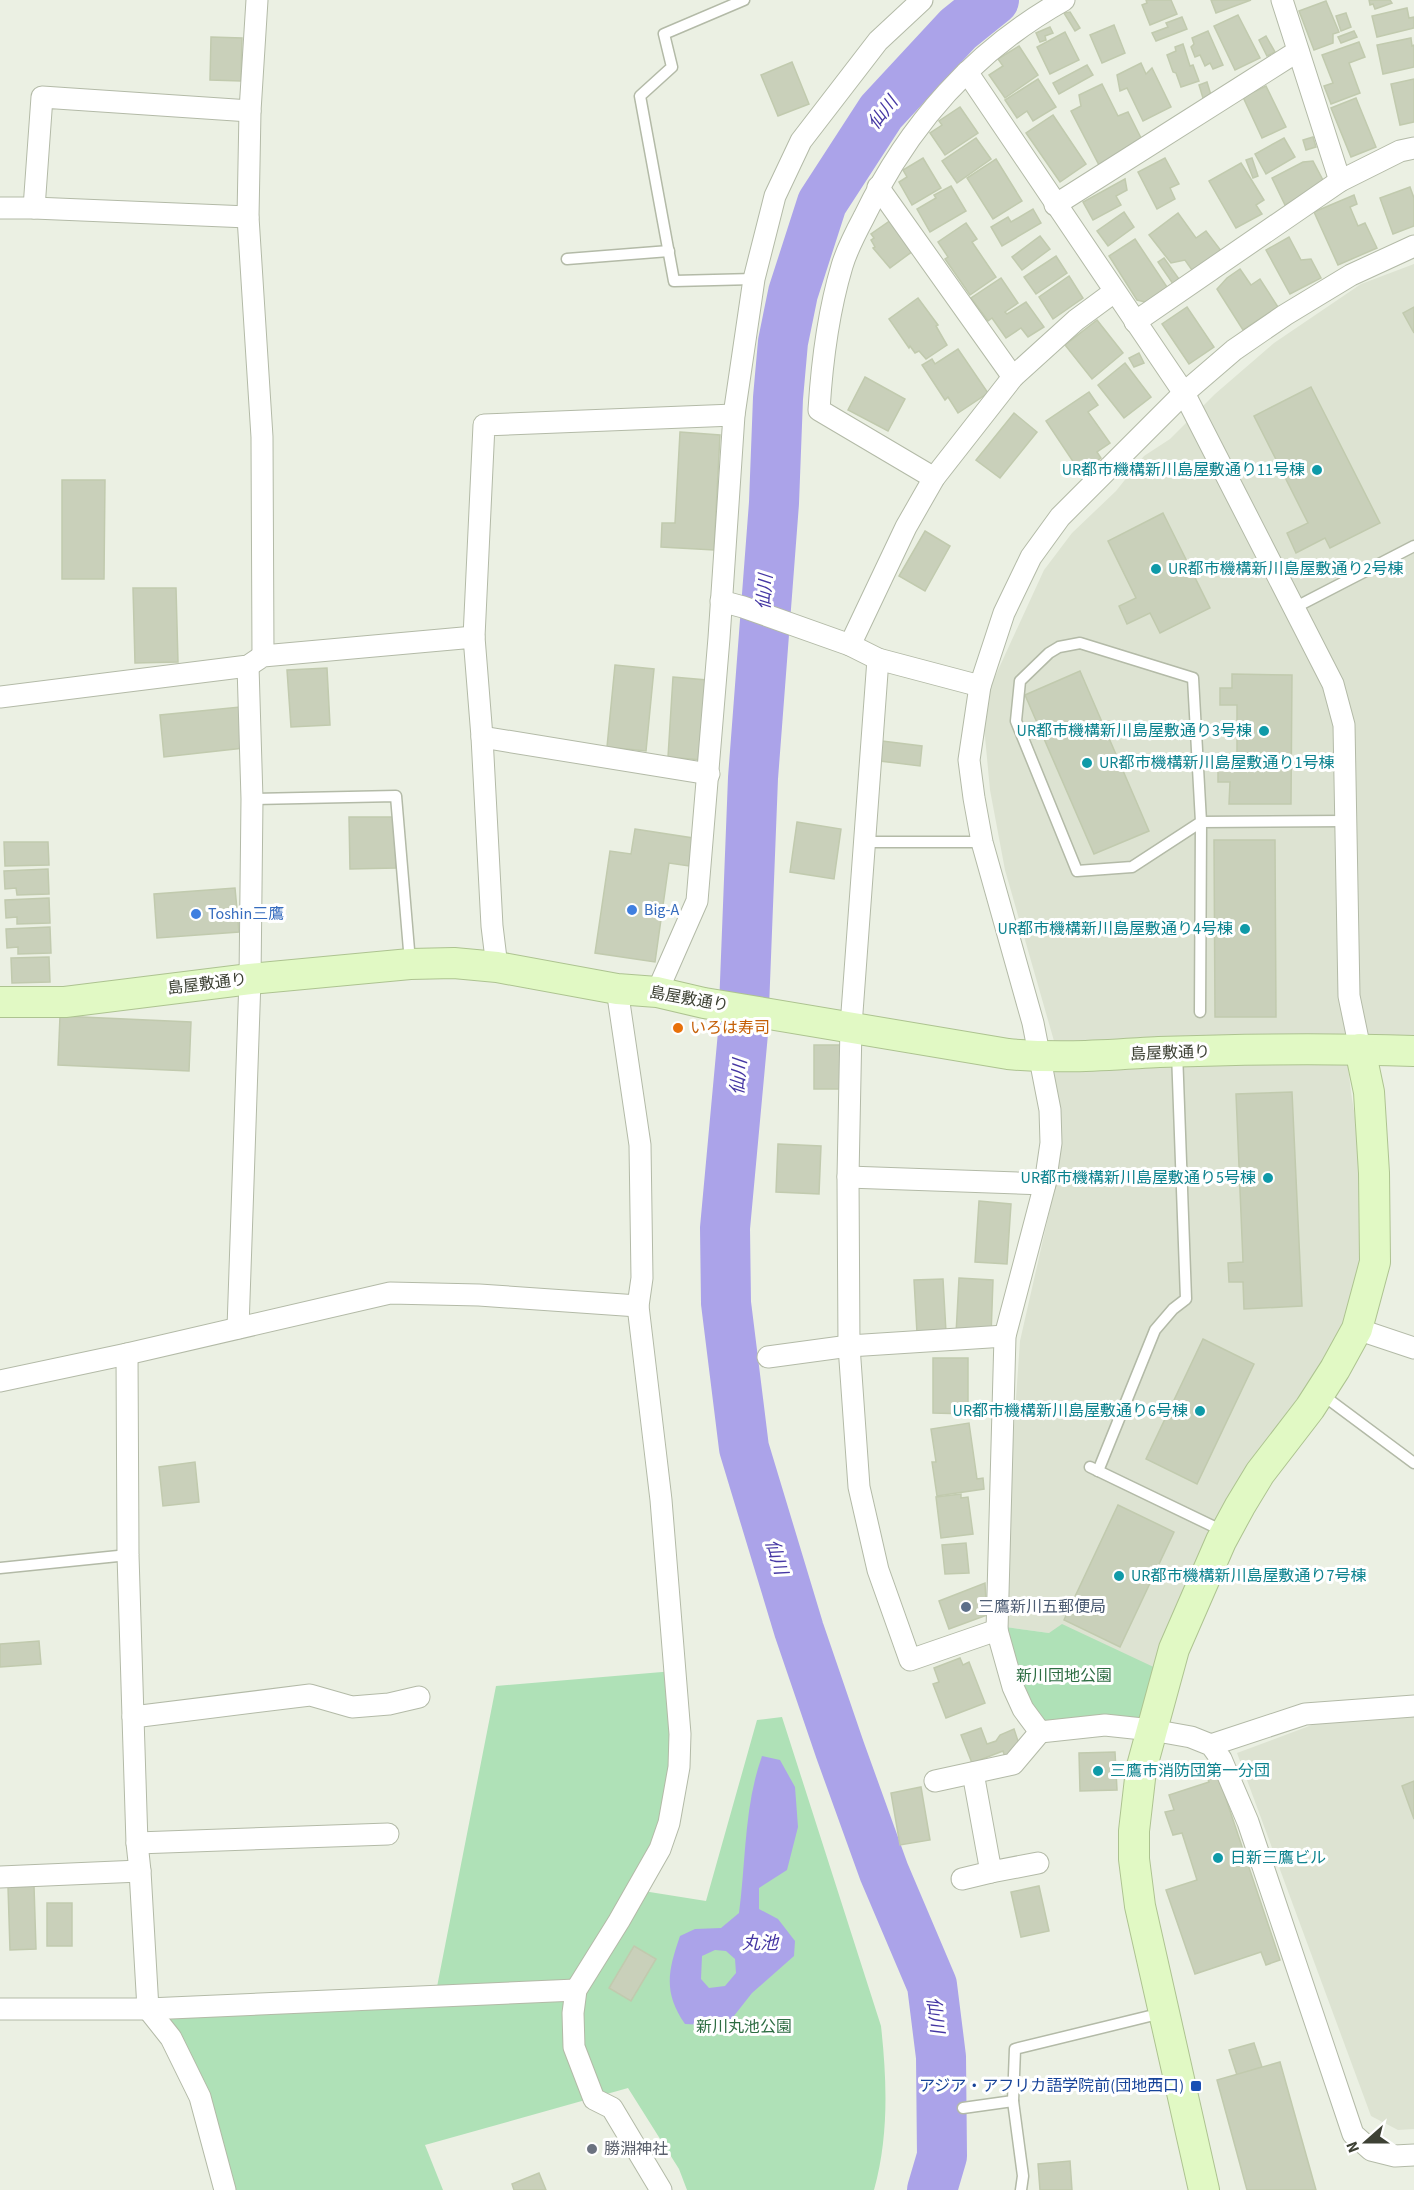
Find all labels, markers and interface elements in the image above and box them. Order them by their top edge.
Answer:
water label: 仙川 [862,90,905,135]
place label: UR都市機構新川島屋敷通り11号棟 [1062,459,1305,481]
marker: UR都市機構新川島屋敷通り11号棟 [1310,463,1324,477]
place label: UR都市機構新川島屋敷通り2号棟 [1168,558,1403,580]
marker: UR都市機構新川島屋敷通り2号棟 [1149,562,1163,576]
water label: 仙川 [751,571,779,611]
place label: UR都市機構新川島屋敷通り3号棟 [1017,720,1252,742]
marker: UR都市機構新川島屋敷通り3号棟 [1257,724,1271,738]
place label: UR都市機構新川島屋敷通り1号棟 [1099,752,1334,774]
marker: UR都市機構新川島屋敷通り1号棟 [1080,756,1094,770]
place label: Big-A [644,899,679,921]
place label: Toshin三鷹 [208,903,284,925]
marker: Big-A [625,903,639,917]
marker: Toshin三鷹 [189,907,203,921]
place label: UR都市機構新川島屋敷通り4号棟 [998,918,1233,940]
marker: UR都市機構新川島屋敷通り4号棟 [1238,922,1252,936]
street label: 島屋敷通り [166,968,248,1000]
street label: 島屋敷通り [648,981,730,1017]
place label: いろは寿司 [690,1017,770,1039]
marker: いろは寿司 [671,1021,685,1035]
street label: 島屋敷通り [1130,1041,1210,1065]
water label: 仙川 [725,1056,753,1096]
place label: UR都市機構新川島屋敷通り5号棟 [1021,1167,1256,1189]
marker: UR都市機構新川島屋敷通り5号棟 [1261,1171,1275,1185]
place label: UR都市機構新川島屋敷通り6号棟 [953,1400,1188,1422]
marker: UR都市機構新川島屋敷通り6号棟 [1193,1404,1207,1418]
water label: 仙川 [759,1536,794,1580]
place label: UR都市機構新川島屋敷通り7号棟 [1131,1565,1366,1587]
marker: UR都市機構新川島屋敷通り7号棟 [1112,1569,1126,1583]
place label: 三鷹新川五郵便局 [978,1596,1106,1618]
marker: 三鷹新川五郵便局 [959,1600,973,1614]
park label: 新川団地公園 [1016,1665,1112,1687]
place label: 三鷹市消防団第一分団 [1110,1760,1270,1782]
marker: 三鷹市消防団第一分団 [1091,1764,1105,1778]
place label: 日新三鷹ビル [1230,1847,1326,1869]
marker: 日新三鷹ビル [1211,1851,1225,1865]
water label: 丸池 [742,1931,780,1956]
water label: 仙川 [920,1996,950,2036]
park label: 新川丸池公園 [696,2016,792,2038]
place label: アジア・アフリカ語学院前(団地西口) [919,2075,1184,2097]
marker: アジア・アフリカ語学院前(団地西口) [1189,2079,1203,2093]
north arrow [1336,2112,1396,2172]
place label: 勝淵神社 [604,2138,668,2160]
text: N [1341,2138,1365,2156]
marker: 勝淵神社 [585,2142,599,2156]

